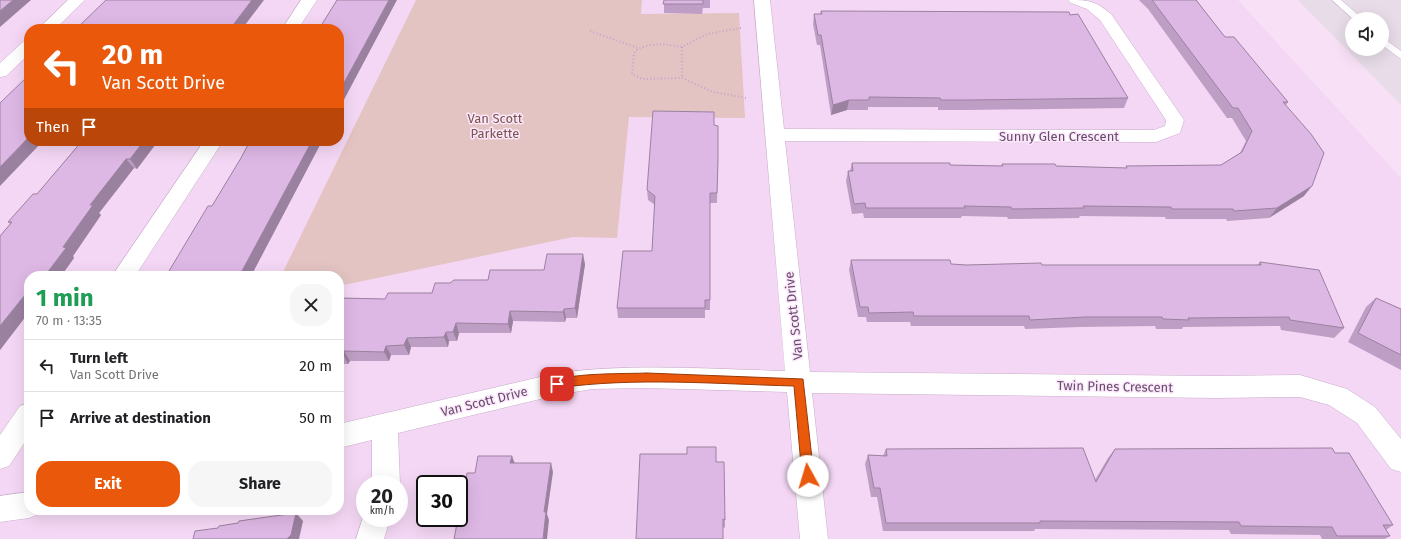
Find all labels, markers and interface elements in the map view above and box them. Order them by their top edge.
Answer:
map controls [1345,12,1389,56]
button: sound [1345,12,1389,56]
text: 20 m [102,38,163,71]
icon: left [36,40,88,92]
text: Van Scott Drive [102,72,225,94]
park label: Van Scott Parkette [468,111,523,141]
icon: arrive [78,116,100,138]
text: Then [36,118,70,136]
street label: Sunny Glen Crescent [999,129,1119,144]
street label: Van Scott Drive [781,271,806,361]
text: 1 min [36,284,94,312]
button: close [290,284,332,326]
text: 70 m · 13:35 [36,313,102,328]
text: Turn left [70,349,128,367]
icon: left [36,355,58,377]
text: 20 m [299,357,332,375]
text: Van Scott Drive [70,367,159,382]
pin [540,367,574,401]
icon: arrive [546,373,568,395]
street label: Twin Pines Crescent [1057,378,1173,395]
street label: Van Scott Drive [439,383,529,420]
icon: arrive [36,407,58,429]
text: Arrive at destination [70,409,211,427]
text: 50 m [299,409,332,427]
position arrow [787,455,829,497]
button: Exit [36,461,180,507]
button: Share [188,461,332,507]
speed limit sign: 30 [416,475,468,527]
text: 20 [371,484,393,508]
text: km/h [370,505,394,517]

